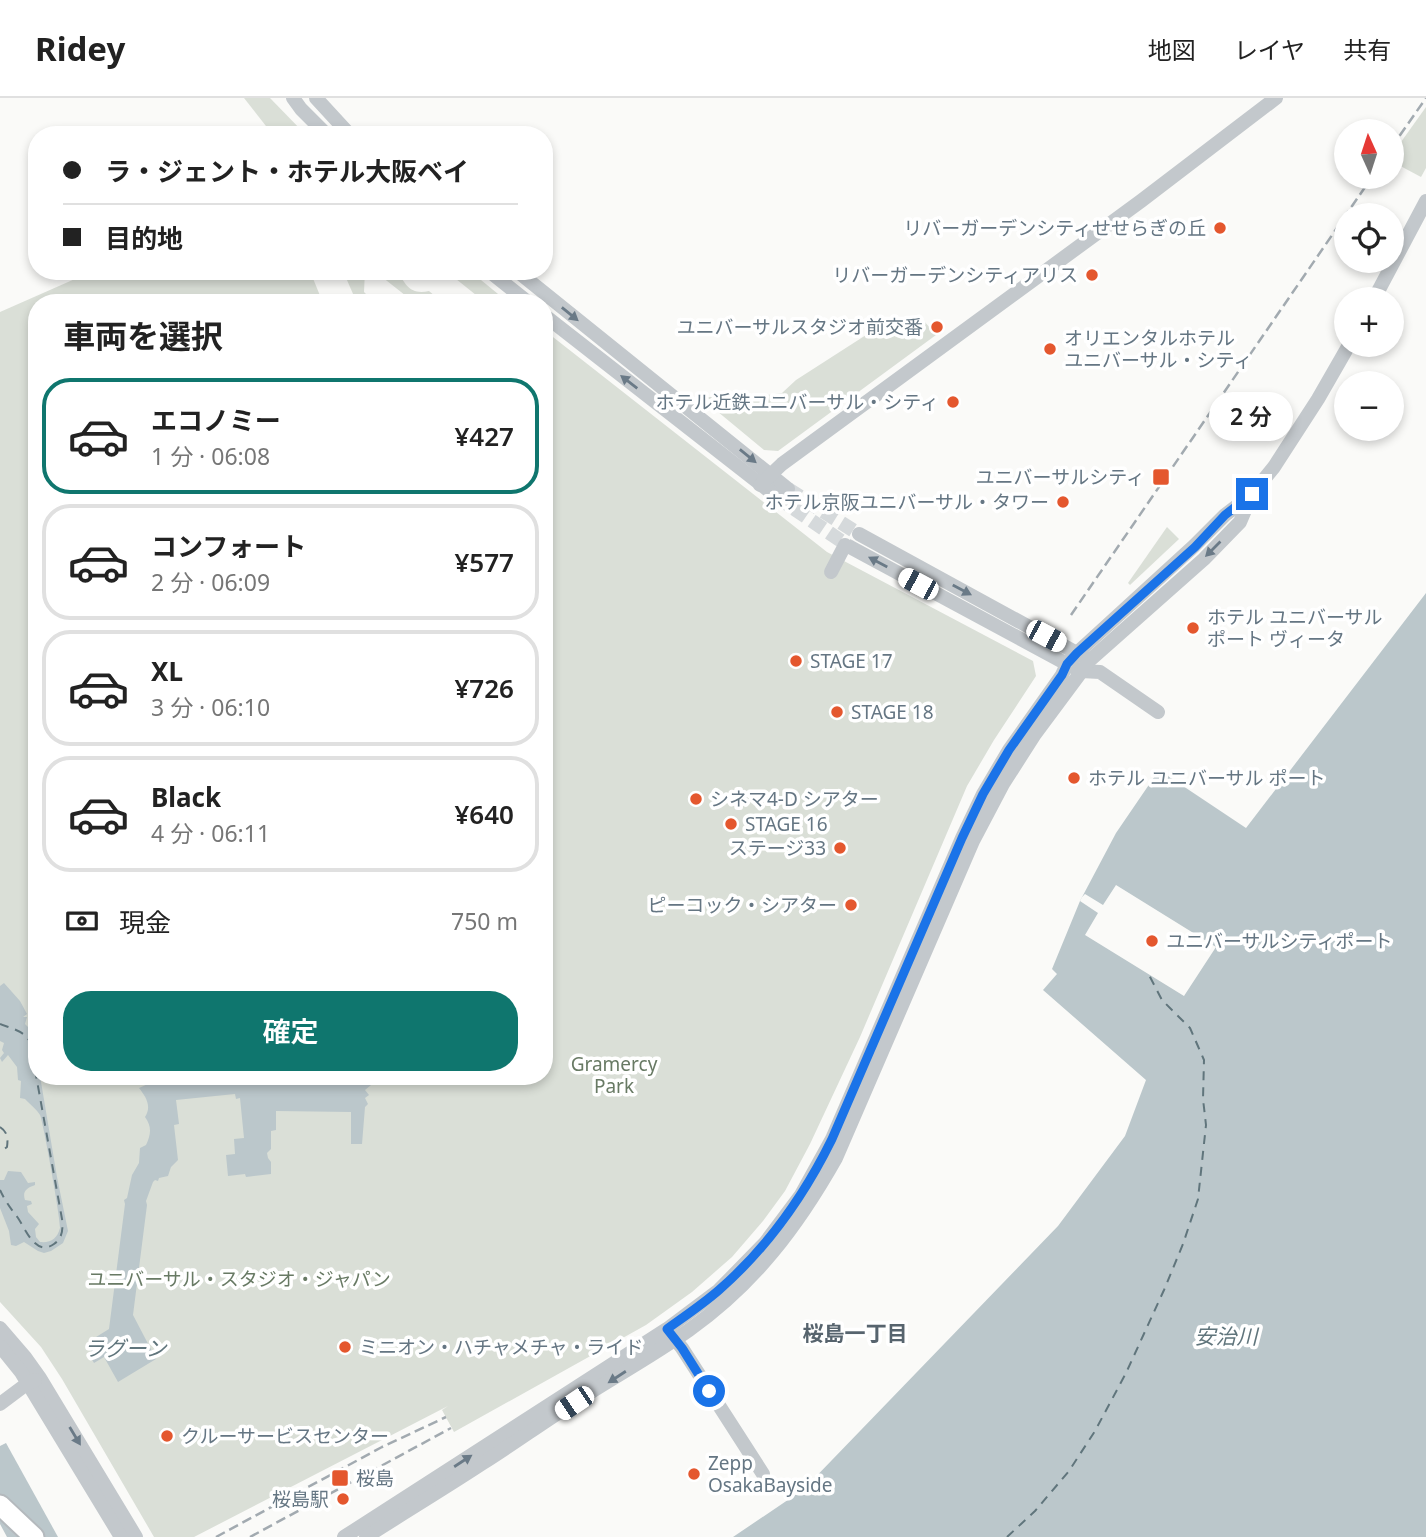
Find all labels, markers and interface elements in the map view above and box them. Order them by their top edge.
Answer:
text: Ridey [35,26,125,71]
text: 地図 [1148,33,1196,66]
text: レイヤ [1234,33,1305,66]
text: 共有 [1343,33,1391,66]
north arrow [1334,119,1404,189]
map controls [1334,119,1404,441]
text: ラ・ジェント・ホテル大阪ベイ [105,153,469,189]
button: locate [1334,203,1404,273]
place label: リバーガーデンシティせせらぎの丘 [903,215,1206,241]
text: 目的地 [105,220,183,256]
marker: リバーガーデンシティせせらぎの丘 [1212,220,1228,236]
place label: リバーガーデンシティアリス [832,262,1078,288]
marker: リバーガーデンシティアリス [1084,267,1100,283]
button: + [1334,287,1404,357]
one-way arrow [561,306,579,320]
text: 車両を選択 [63,314,223,357]
place label: ユニバーサルスタジオ前交番 [676,314,923,340]
marker: ユニバーサルスタジオ前交番 [929,319,945,335]
place label: オリエンタルホテル ユニバーサル・シティ [1064,325,1252,373]
marker: オリエンタルホテル ユニバーサル・シティ [1042,341,1058,357]
button: − [1334,371,1404,441]
one-way arrow [621,374,639,389]
place label: ホテル近鉄ユニバーサル・シティ [656,389,939,415]
callout: 2 分 [1210,392,1294,442]
marker: ホテル近鉄ユニバーサル・シティ [945,394,961,410]
text: 2 分 [1230,400,1272,432]
text: エコノミー [151,402,281,438]
icon: car [67,405,130,468]
text: ¥427 [455,418,514,454]
text: 1 分 · 06:08 [151,440,270,472]
one-way arrow [738,448,756,463]
place label: ユニバーサルシティ [976,464,1145,490]
marker: ユニバーサルシティ [1151,467,1171,487]
route end [1236,478,1268,510]
place label: ホテル京阪ユニバーサル・タワー [764,489,1049,515]
marker: ホテル京阪ユニバーサル・タワー [1055,494,1071,510]
text: コンフォート [151,528,306,564]
icon: car [67,531,130,594]
one-way arrow [1205,541,1222,558]
text: ¥577 [455,544,514,580]
one-way arrow [868,557,888,568]
car [895,565,942,603]
text: 2 分 · 06:09 [151,566,270,598]
one-way arrow [953,583,973,595]
place label: ホテル ユニバーサル ポート ヴィータ [1207,604,1383,652]
car [1023,617,1070,655]
marker: ホテル ユニバーサル ポート ヴィータ [1185,620,1201,636]
place label: STAGE 17 [810,648,893,674]
text: XL [151,653,183,689]
marker: STAGE 17 [788,653,804,669]
icon: car [67,657,130,720]
text: ¥726 [455,670,514,706]
text: 3 分 · 06:10 [151,691,270,723]
place label: STAGE 18 [851,699,934,725]
marker: STAGE 18 [829,704,845,720]
place label: ホテル ユニバーサル ポート [1088,765,1326,791]
marker: ホテル ユニバーサル ポート [1066,770,1082,786]
text: Black [151,779,221,815]
icon: car [67,783,130,846]
place label: シネマ4-D シアター [710,786,879,812]
marker: シネマ4-D シアター [688,791,704,807]
text: ¥640 [455,796,514,832]
place label: STAGE 16 [745,811,828,837]
marker: STAGE 16 [723,816,739,832]
text: 4 分 · 06:11 [151,817,270,849]
place label: ステージ33 [729,835,826,861]
marker: ステージ33 [832,840,848,856]
place label: ピーコック・シアター [647,892,837,918]
marker: ピーコック・シアター [843,897,859,913]
icon: cash [63,902,101,940]
text: 現金 [119,904,171,940]
text: 750 m [451,905,518,937]
place label: ユニバーサルシティポート [1166,928,1392,954]
marker: ユニバーサルシティポート [1144,933,1160,949]
button: 確定 [63,991,518,1071]
park label: Gramercy Park [571,1051,658,1099]
park label: ユニバーサル・スタジオ・ジャパン [87,1266,391,1292]
district label: 桜島一丁目 [803,1319,908,1347]
water label: 安治川 [1195,1322,1259,1350]
water label: ラグーン [84,1334,167,1362]
place label: ミニオン・ハチャメチャ・ライド [359,1334,644,1360]
marker: ミニオン・ハチャメチャ・ライド [337,1339,353,1355]
one-way arrow [608,1370,627,1383]
route start [693,1375,725,1407]
car [551,1383,598,1423]
place label: クルーサービスセンター [181,1423,389,1449]
one-way arrow [69,1426,82,1445]
marker: クルーサービスセンター [159,1428,175,1444]
place label: Zepp OsakaBayside [708,1450,833,1498]
one-way arrow [454,1454,473,1467]
place label: 桜島 [356,1465,394,1491]
marker: Zepp OsakaBayside [686,1466,702,1482]
marker: 桜島 [330,1468,350,1488]
place label: 桜島駅 [272,1486,329,1512]
marker: 桜島駅 [335,1491,351,1507]

